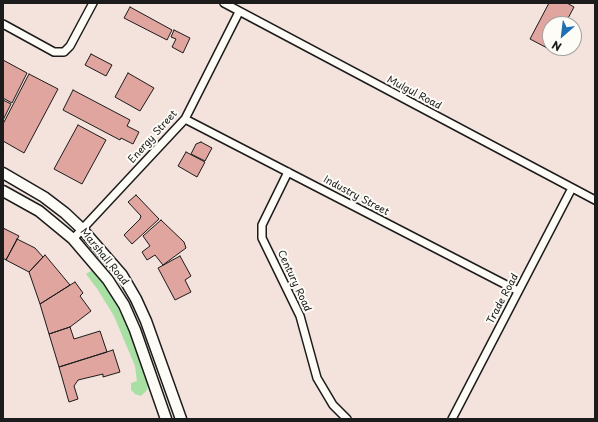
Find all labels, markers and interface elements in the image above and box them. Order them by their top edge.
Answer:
north arrow [542,16,582,56]
text: N [549,37,564,56]
street label: Mulgul Road [385,74,443,112]
street label: Energy Street [126,108,180,166]
street label: Industry Street [321,174,391,218]
street label: Marshall Road [77,226,131,288]
street label: Century Road [275,248,313,314]
street label: Trade Road [485,272,521,326]

